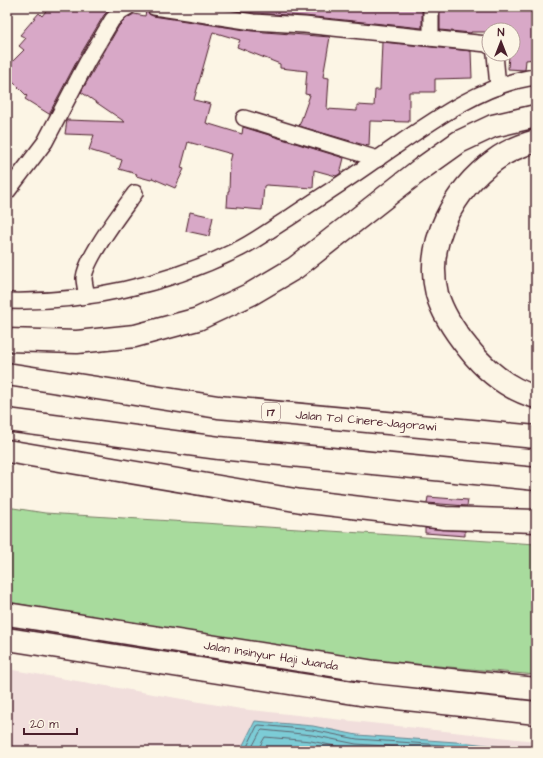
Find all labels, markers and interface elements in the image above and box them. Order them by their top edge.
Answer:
north arrow [481,22,521,62]
text: N [498,25,505,40]
road number: 17 [262,403,280,421]
street label: Jalan Tol Cinere–Jagorawi [295,406,437,437]
street label: Jalan Insinyur Haji Juanda [202,637,339,676]
scale bar [24,710,77,736]
text: 20 m [30,716,59,733]

